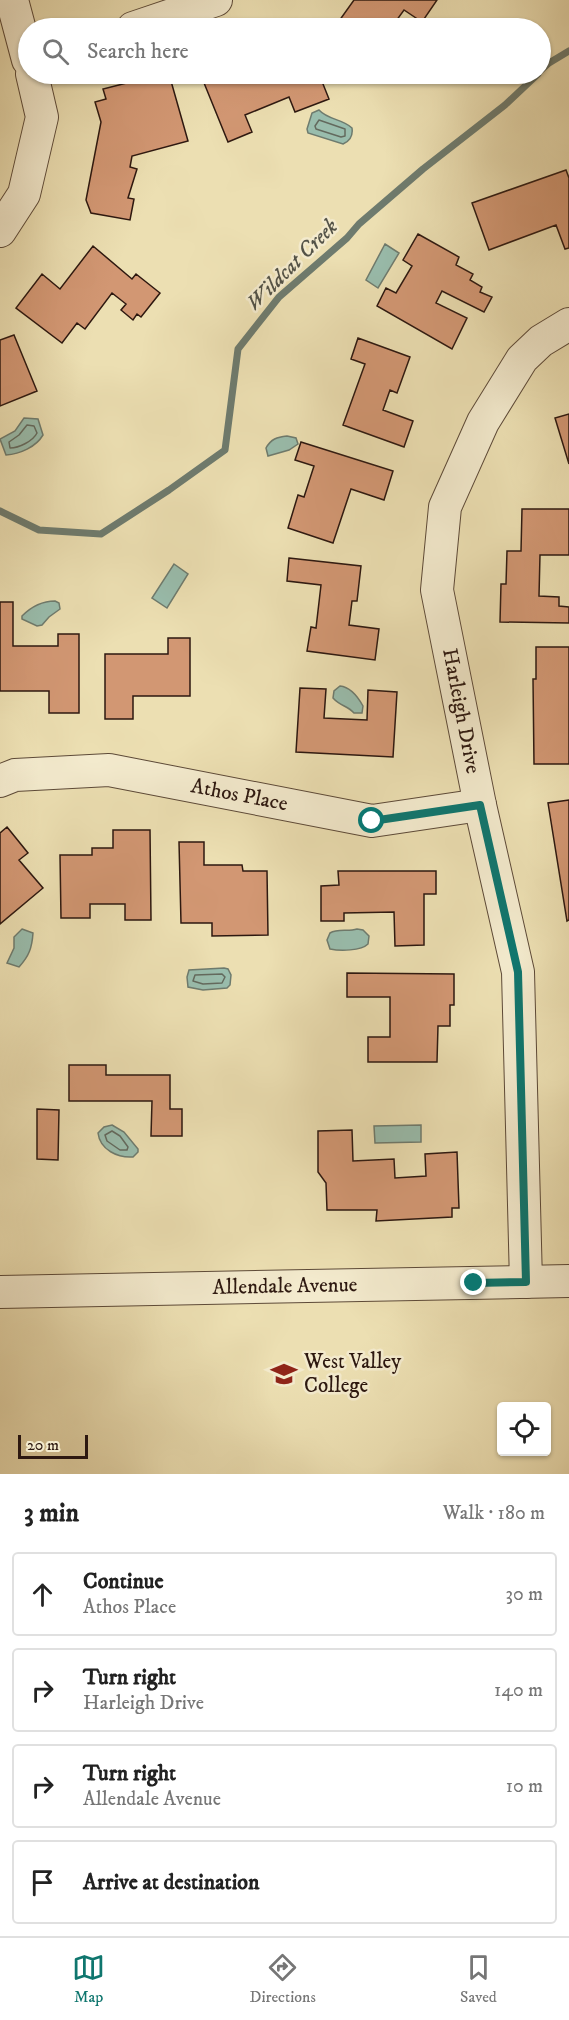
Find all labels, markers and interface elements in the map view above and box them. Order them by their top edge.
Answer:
search box [18,18,551,84]
icon: search [39,35,72,68]
text: Search here [87,38,189,65]
water label: Wildcat Creek [240,213,344,317]
street label: Harleigh Drive [436,646,486,776]
street label: Athos Place [189,773,290,817]
route start [358,807,384,833]
route end [460,1269,486,1295]
street label: Allendale Avenue [212,1272,358,1301]
place label: West Valley College [303,1349,402,1399]
school or university icon: West Valley College [269,1359,299,1389]
map controls [497,1402,551,1456]
button: locate [497,1402,551,1456]
scale bar [18,1432,88,1460]
text: 20 m [27,1435,59,1455]
text: 3 min [24,1497,79,1530]
text: Walk · 180 m [443,1501,545,1526]
text: Continue [83,1568,164,1595]
icon: ahead [26,1578,59,1611]
text: 30 m [505,1582,543,1607]
text: Athos Place [83,1595,176,1620]
text: Turn right [83,1664,176,1691]
icon: right [26,1674,59,1707]
text: 140 m [494,1678,543,1703]
text: Harleigh Drive [83,1691,204,1716]
text: Turn right [83,1760,176,1787]
icon: right [26,1770,59,1803]
text: 10 m [506,1774,543,1799]
text: Allendale Avenue [83,1787,221,1812]
icon: arrive [26,1866,59,1899]
text: Arrive at destination [83,1869,260,1896]
tab: Map [72,1951,105,2007]
tab: Directions [249,1951,316,2007]
tab: Saved [460,1951,497,2007]

